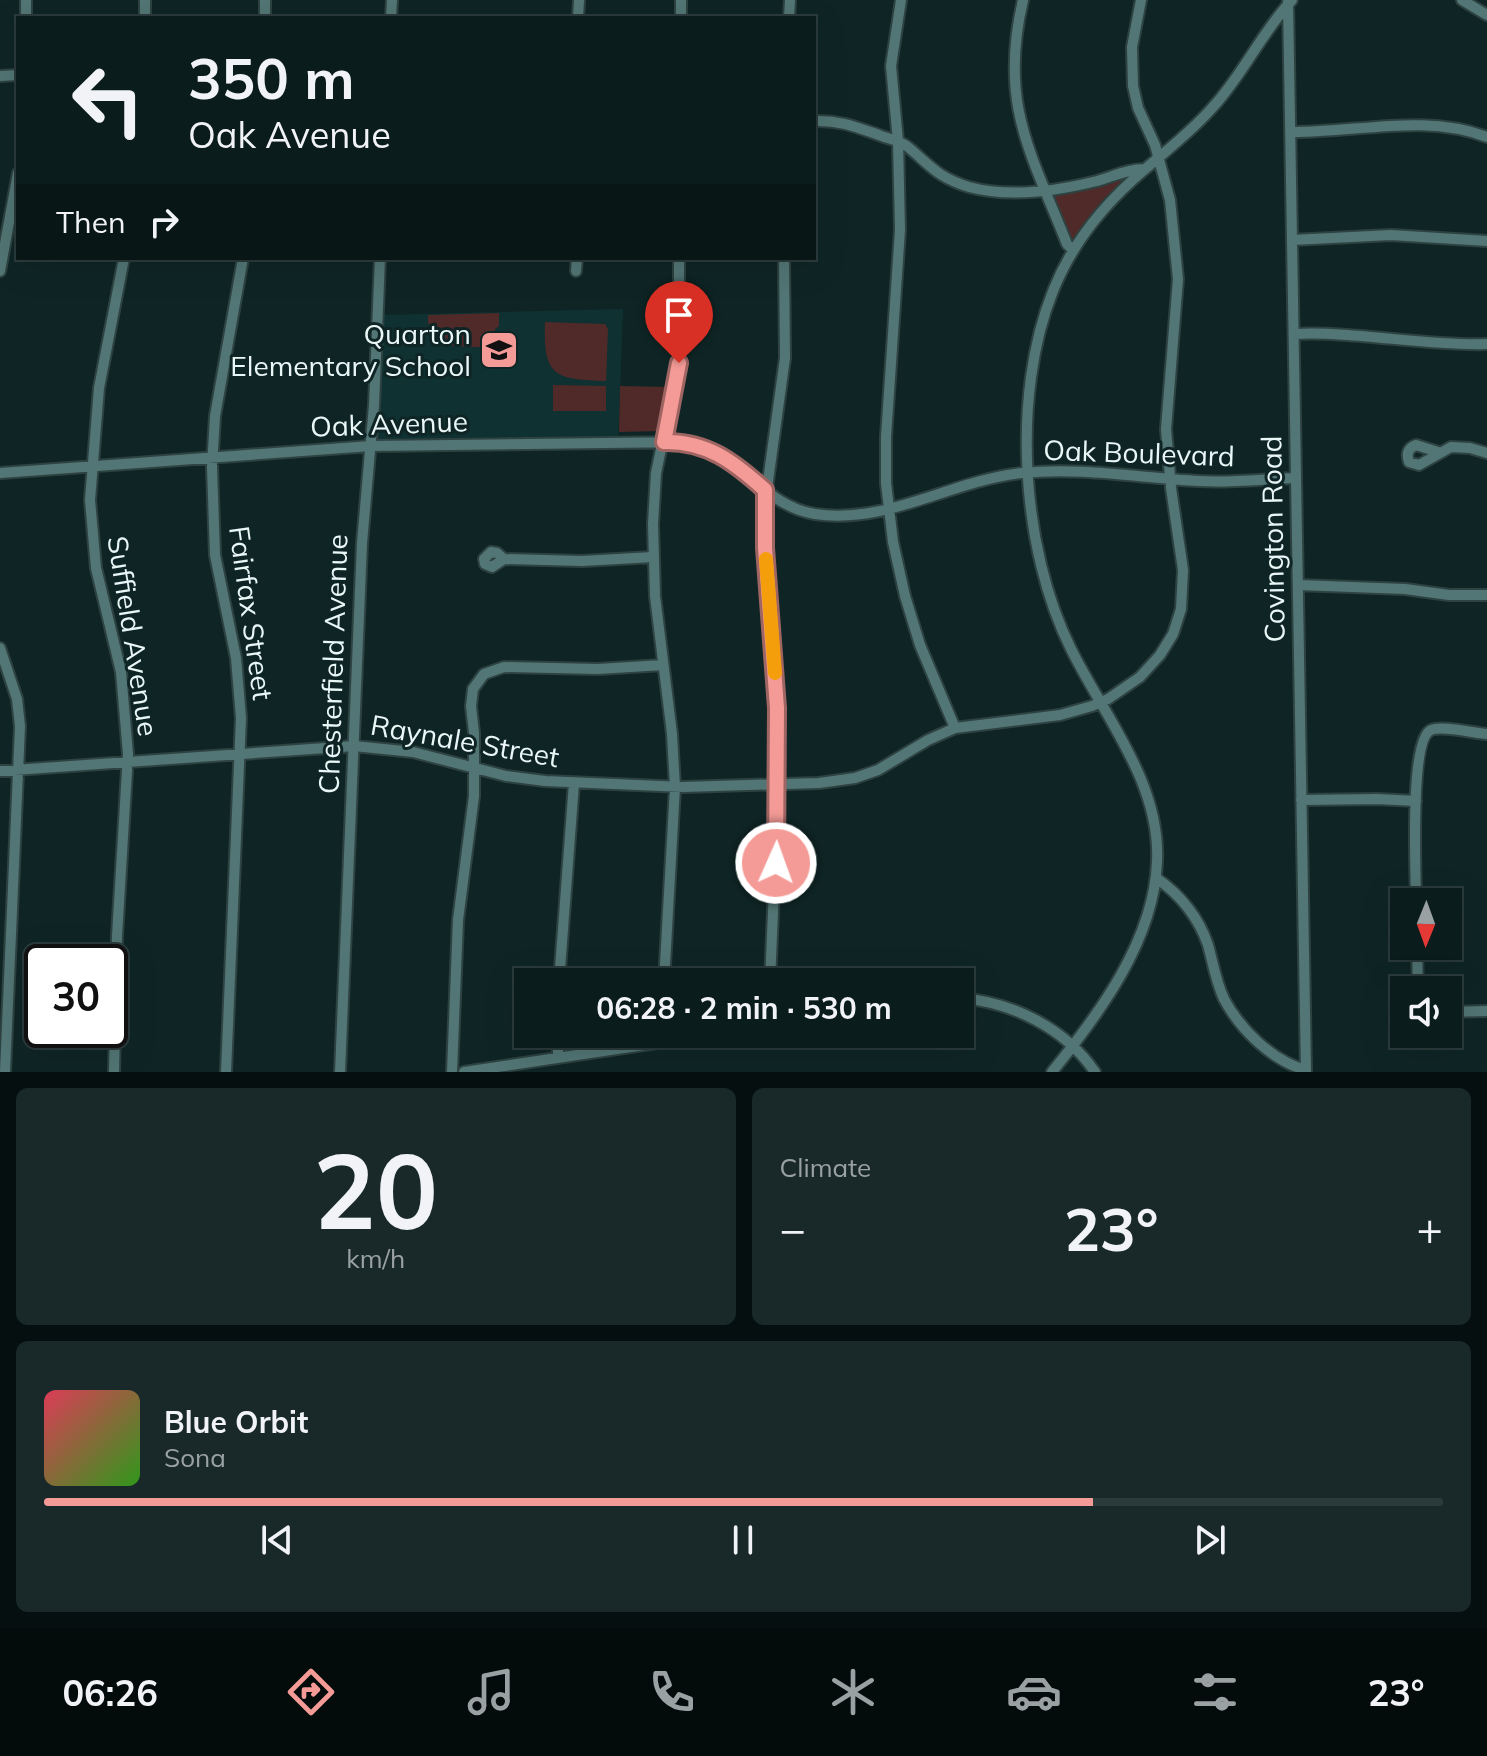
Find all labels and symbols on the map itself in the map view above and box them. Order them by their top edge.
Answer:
pin [645,281,713,363]
place label: Quarton Elementary School [230,316,471,383]
school or university icon: Quarton Elementary School [478,329,520,371]
street label: Oak Avenue [310,403,468,444]
street label: Oak Boulevard [1043,432,1235,473]
street label: Covington Road [1253,435,1292,643]
street label: Fairfax Street [222,524,281,702]
street label: Suffield Avenue [100,533,167,739]
street label: Chesterfield Avenue [310,533,355,794]
street label: Raynale Street [368,707,562,774]
position arrow [734,821,818,905]
north arrow [1390,888,1462,960]
speed limit sign: 30 [24,944,128,1048]

